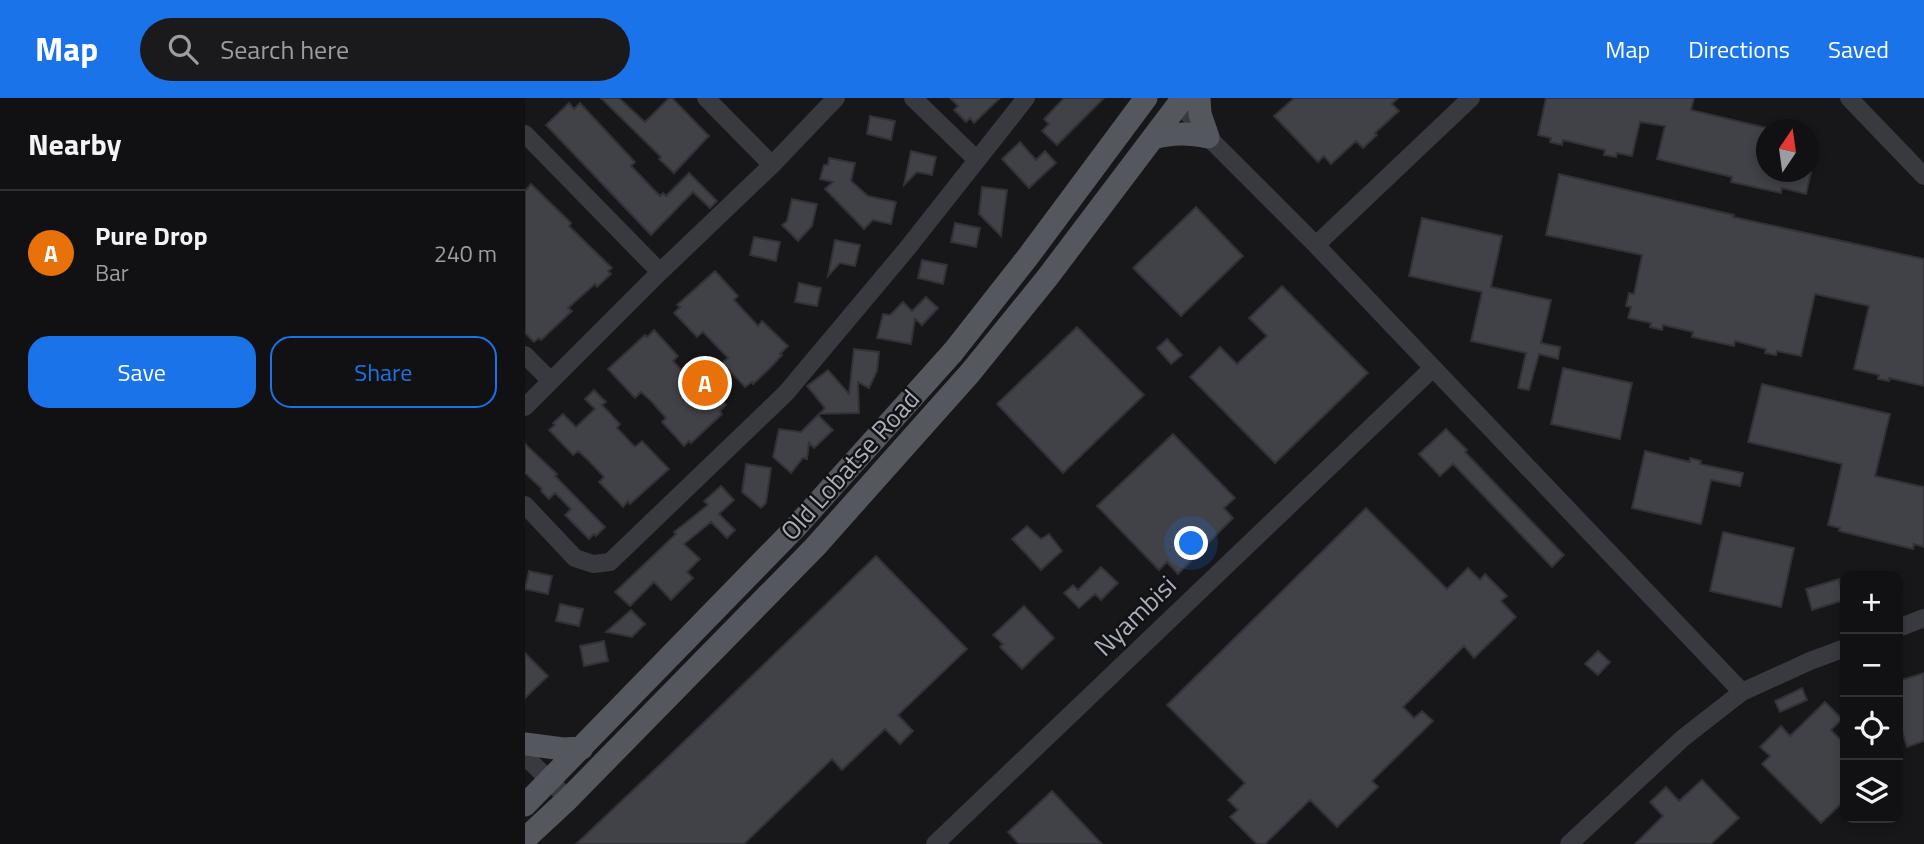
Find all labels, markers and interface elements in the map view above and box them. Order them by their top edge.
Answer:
search box [140,18,630,81]
text: Map [35,24,98,74]
icon: search [164,30,202,68]
text: Search here [220,30,349,69]
text: Map [1605,31,1650,67]
text: Directions [1688,31,1790,67]
text: Saved [1828,31,1889,67]
north arrow [1756,119,1819,182]
text: Nearby [28,121,121,167]
text: Pure Drop [95,216,208,255]
text: A [44,236,58,271]
text: 240 m [434,236,497,271]
text: Bar [95,255,129,290]
button: Save [28,336,256,408]
button: Share [270,336,497,408]
pin: A [682,357,728,409]
street label: Old Lobatse Road [771,380,928,549]
your location [1174,526,1208,560]
street label: Nyambisi [1084,566,1185,665]
map controls [1840,571,1903,823]
button: + [1840,571,1903,634]
button: − [1840,634,1903,697]
button: locate [1840,697,1903,760]
button: layers [1840,760,1903,823]

